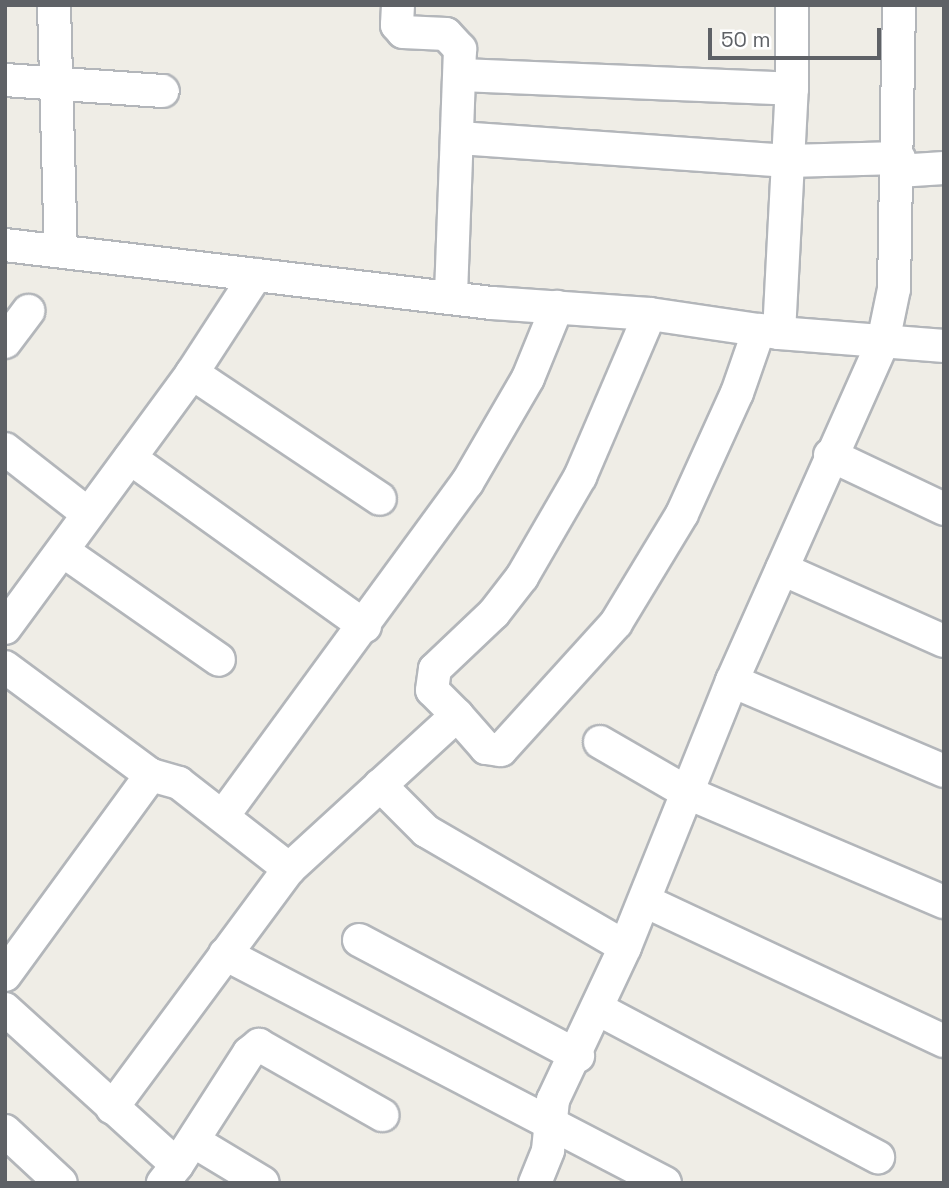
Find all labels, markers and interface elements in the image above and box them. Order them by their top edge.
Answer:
scale bar [711,14,884,58]
text: 50 m [721,26,771,53]

